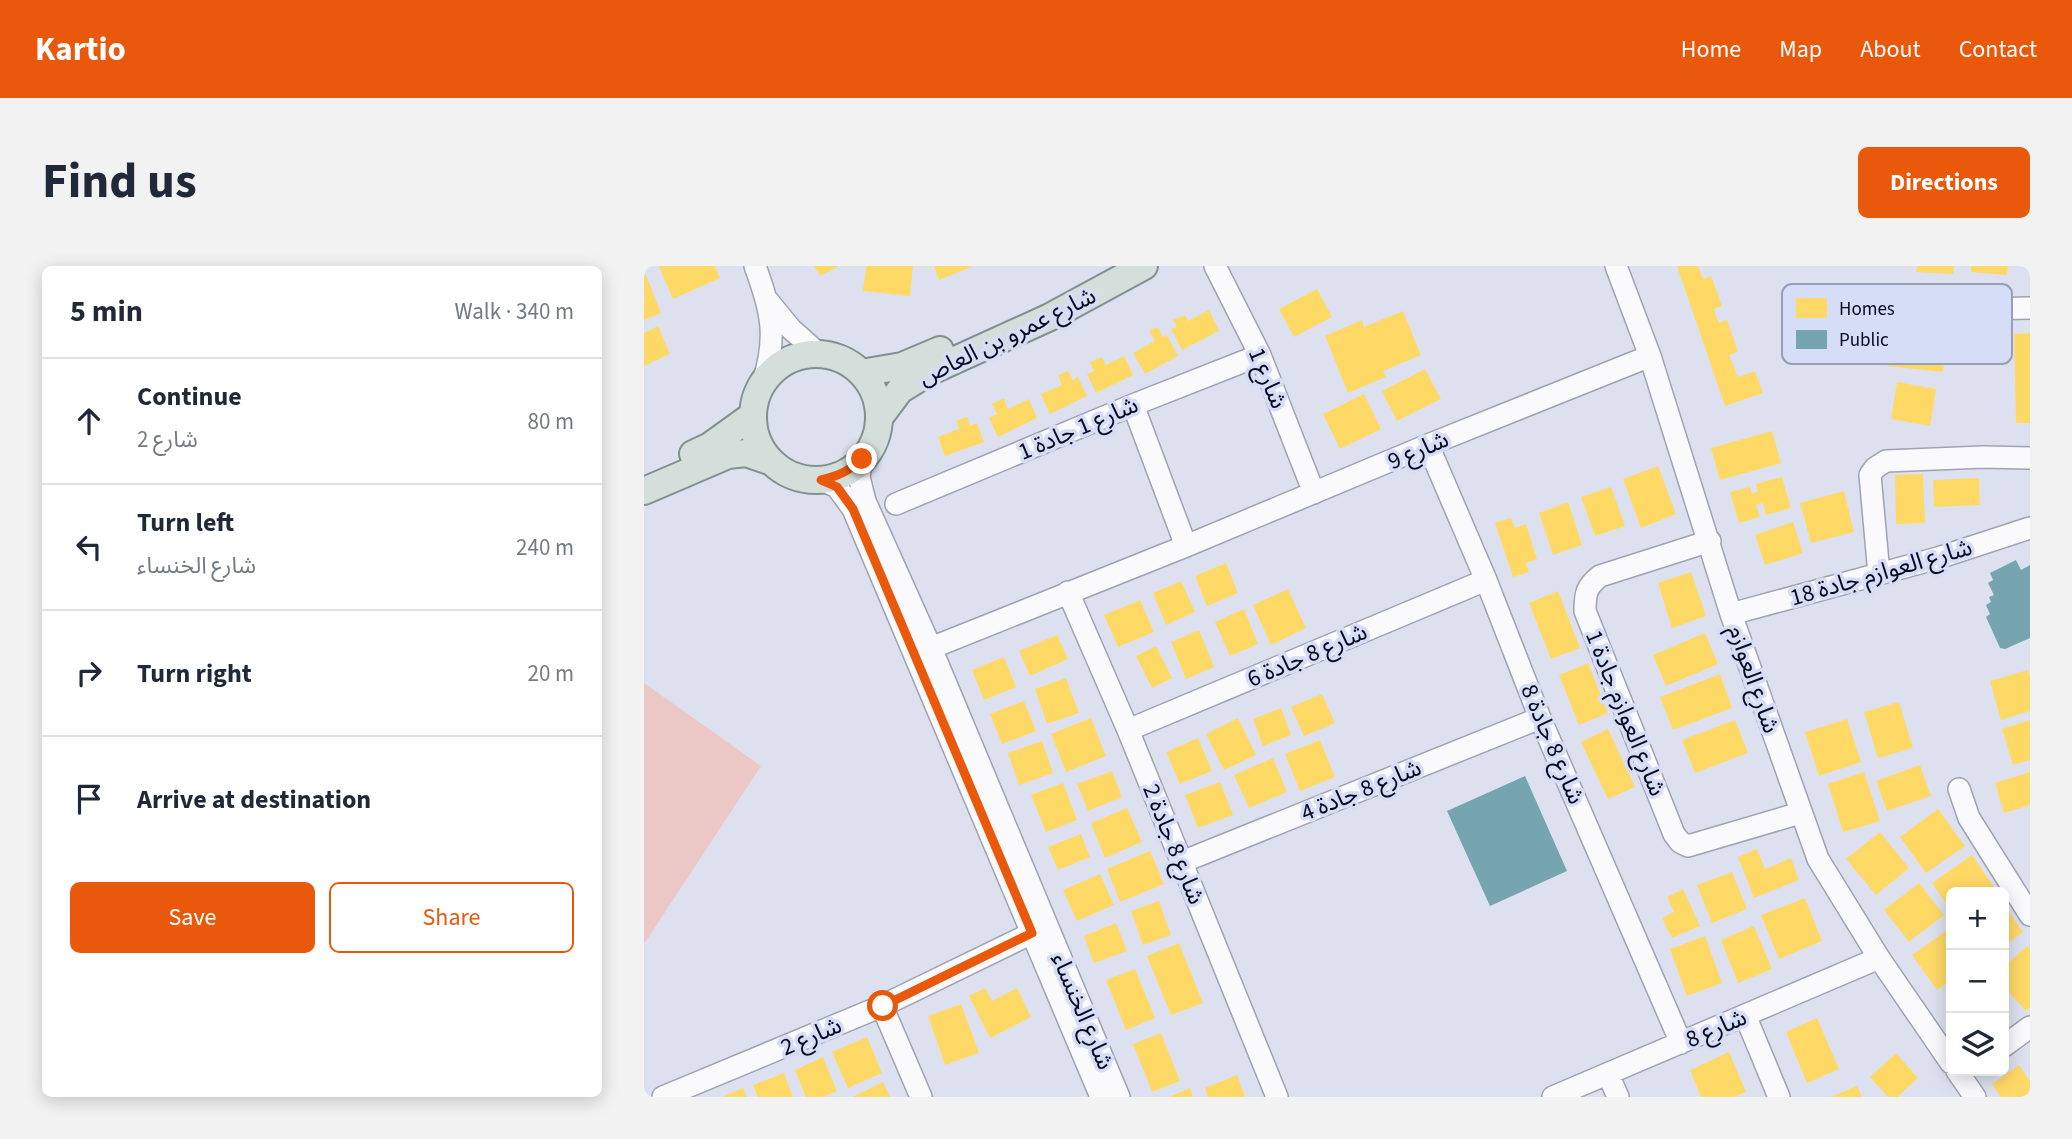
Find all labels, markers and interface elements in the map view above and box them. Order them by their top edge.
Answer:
text: Kartio [35,26,126,73]
text: Home [1681,32,1741,67]
text: Map [1779,32,1822,67]
text: About [1860,32,1921,67]
text: Contact [1959,32,2037,67]
text: Find us [42,147,197,217]
button: Directions [1858,147,2030,218]
street label: شارع عمرو بن العاص [912,278,1102,395]
legend [1782,284,2012,364]
text: 5 min [70,290,143,333]
text: Walk · 340 m [455,295,574,328]
text: Homes [1839,296,1895,323]
text: Public [1839,327,1889,354]
street label: شارع 1 [1239,342,1296,414]
text: Continue [137,378,242,415]
street label: شارع 1 جادة 1 [1013,387,1144,469]
icon: ahead [70,402,108,440]
text: 80 m [527,405,574,438]
street label: شارع 9 [1382,422,1454,479]
text: شارع 2 [137,423,198,456]
route end [846,443,877,474]
text: Turn left [137,504,234,541]
icon: left [70,528,108,566]
street label: شارع العوازم جادة 18 [1786,530,1976,615]
text: 240 m [516,531,574,564]
text: شارع الخنساء [137,549,256,582]
street label: شارع 8 جادة 6 [1242,614,1373,696]
street label: شارع العوازم [1719,620,1788,738]
street label: شارع العوازم جادة 1 [1576,625,1675,802]
icon: right [70,654,108,692]
text: Turn right [137,655,252,692]
text: 20 m [527,657,574,690]
street label: شارع 8 جادة 8 [1512,679,1594,810]
street label: شارع 8 جادة 4 [1296,750,1427,831]
street label: شارع 8 جادة 2 [1133,779,1214,910]
icon: arrive [70,780,108,818]
text: Arrive at destination [137,781,371,818]
button: Save [70,882,315,953]
button: Share [329,882,574,953]
map controls [1946,887,2009,1076]
button: + [1946,887,2009,950]
street label: شارع الخنساء [1042,947,1123,1075]
button: − [1946,950,2009,1013]
route start [867,990,898,1021]
street label: شارع 8 [1680,1000,1752,1057]
street label: شارع 2 [775,1008,847,1065]
button: layers [1946,1013,2009,1076]

